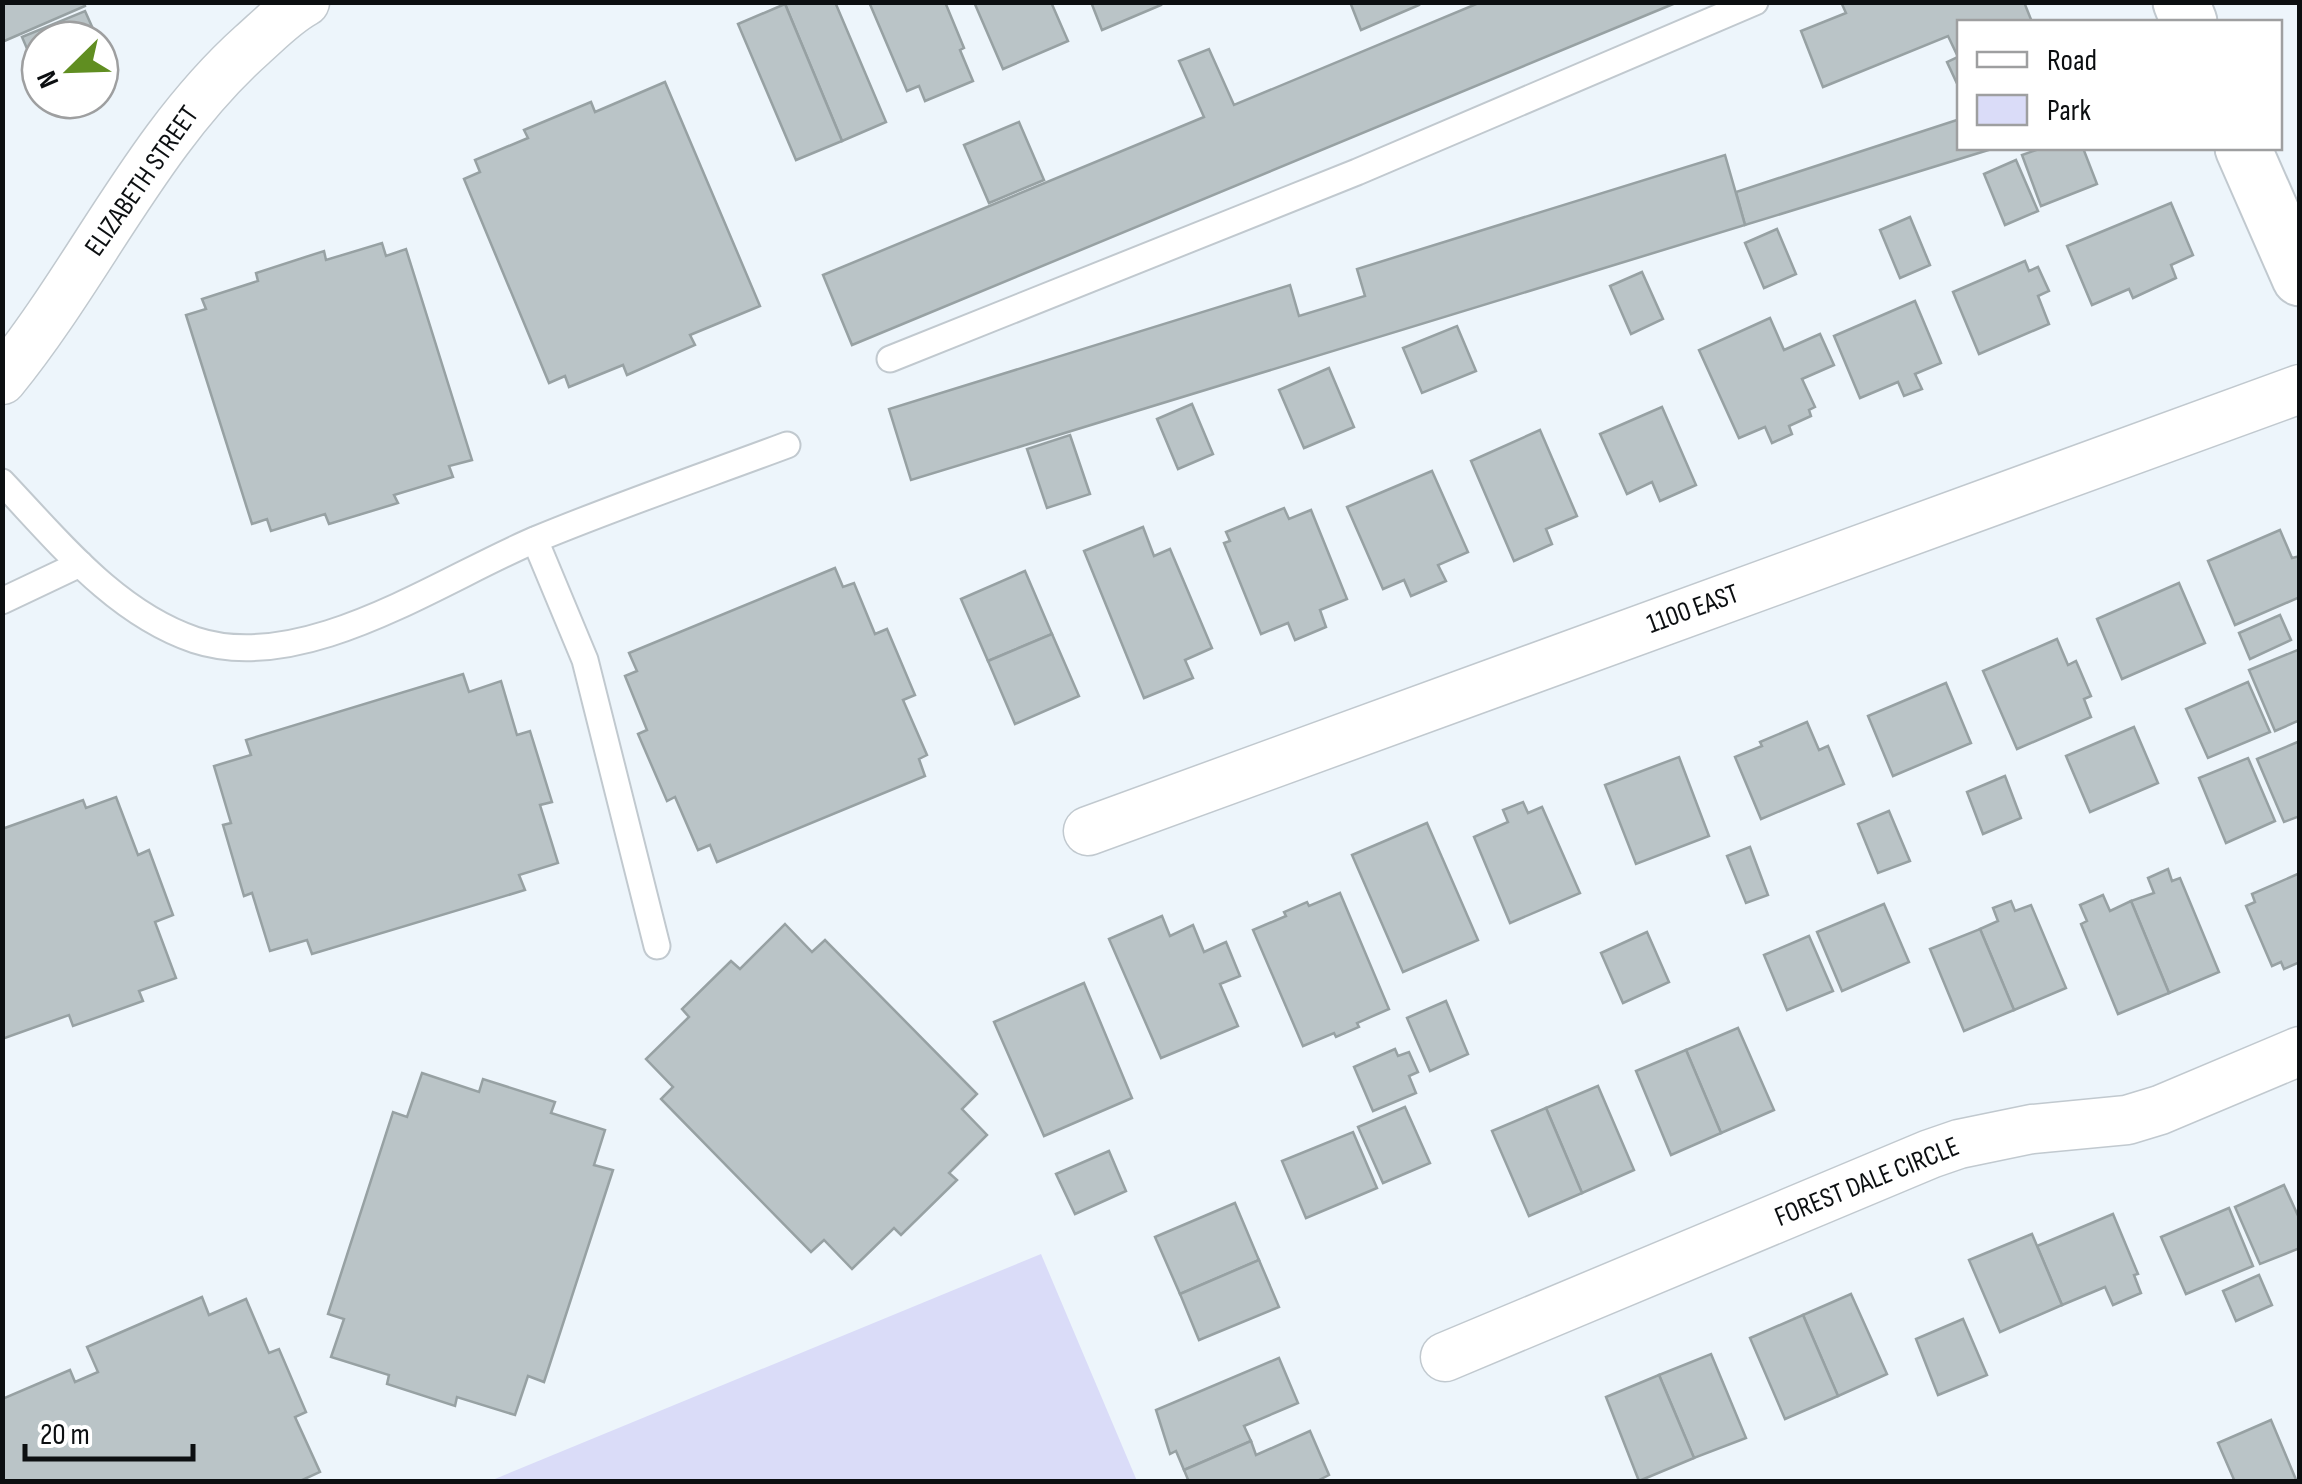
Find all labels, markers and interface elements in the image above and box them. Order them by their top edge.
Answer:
north arrow [20,20,120,120]
legend [1957,20,2282,150]
text: Road [2047,43,2097,79]
text: N [30,66,66,93]
text: Park [2047,93,2091,129]
street label: ELIZABETH STREET [78,100,206,262]
street label: 1100 EAST [1642,577,1744,641]
street label: FOREST DALE CIRCLE [1770,1130,1964,1234]
scale bar [25,1399,192,1461]
text: 20 m [40,1417,90,1453]

